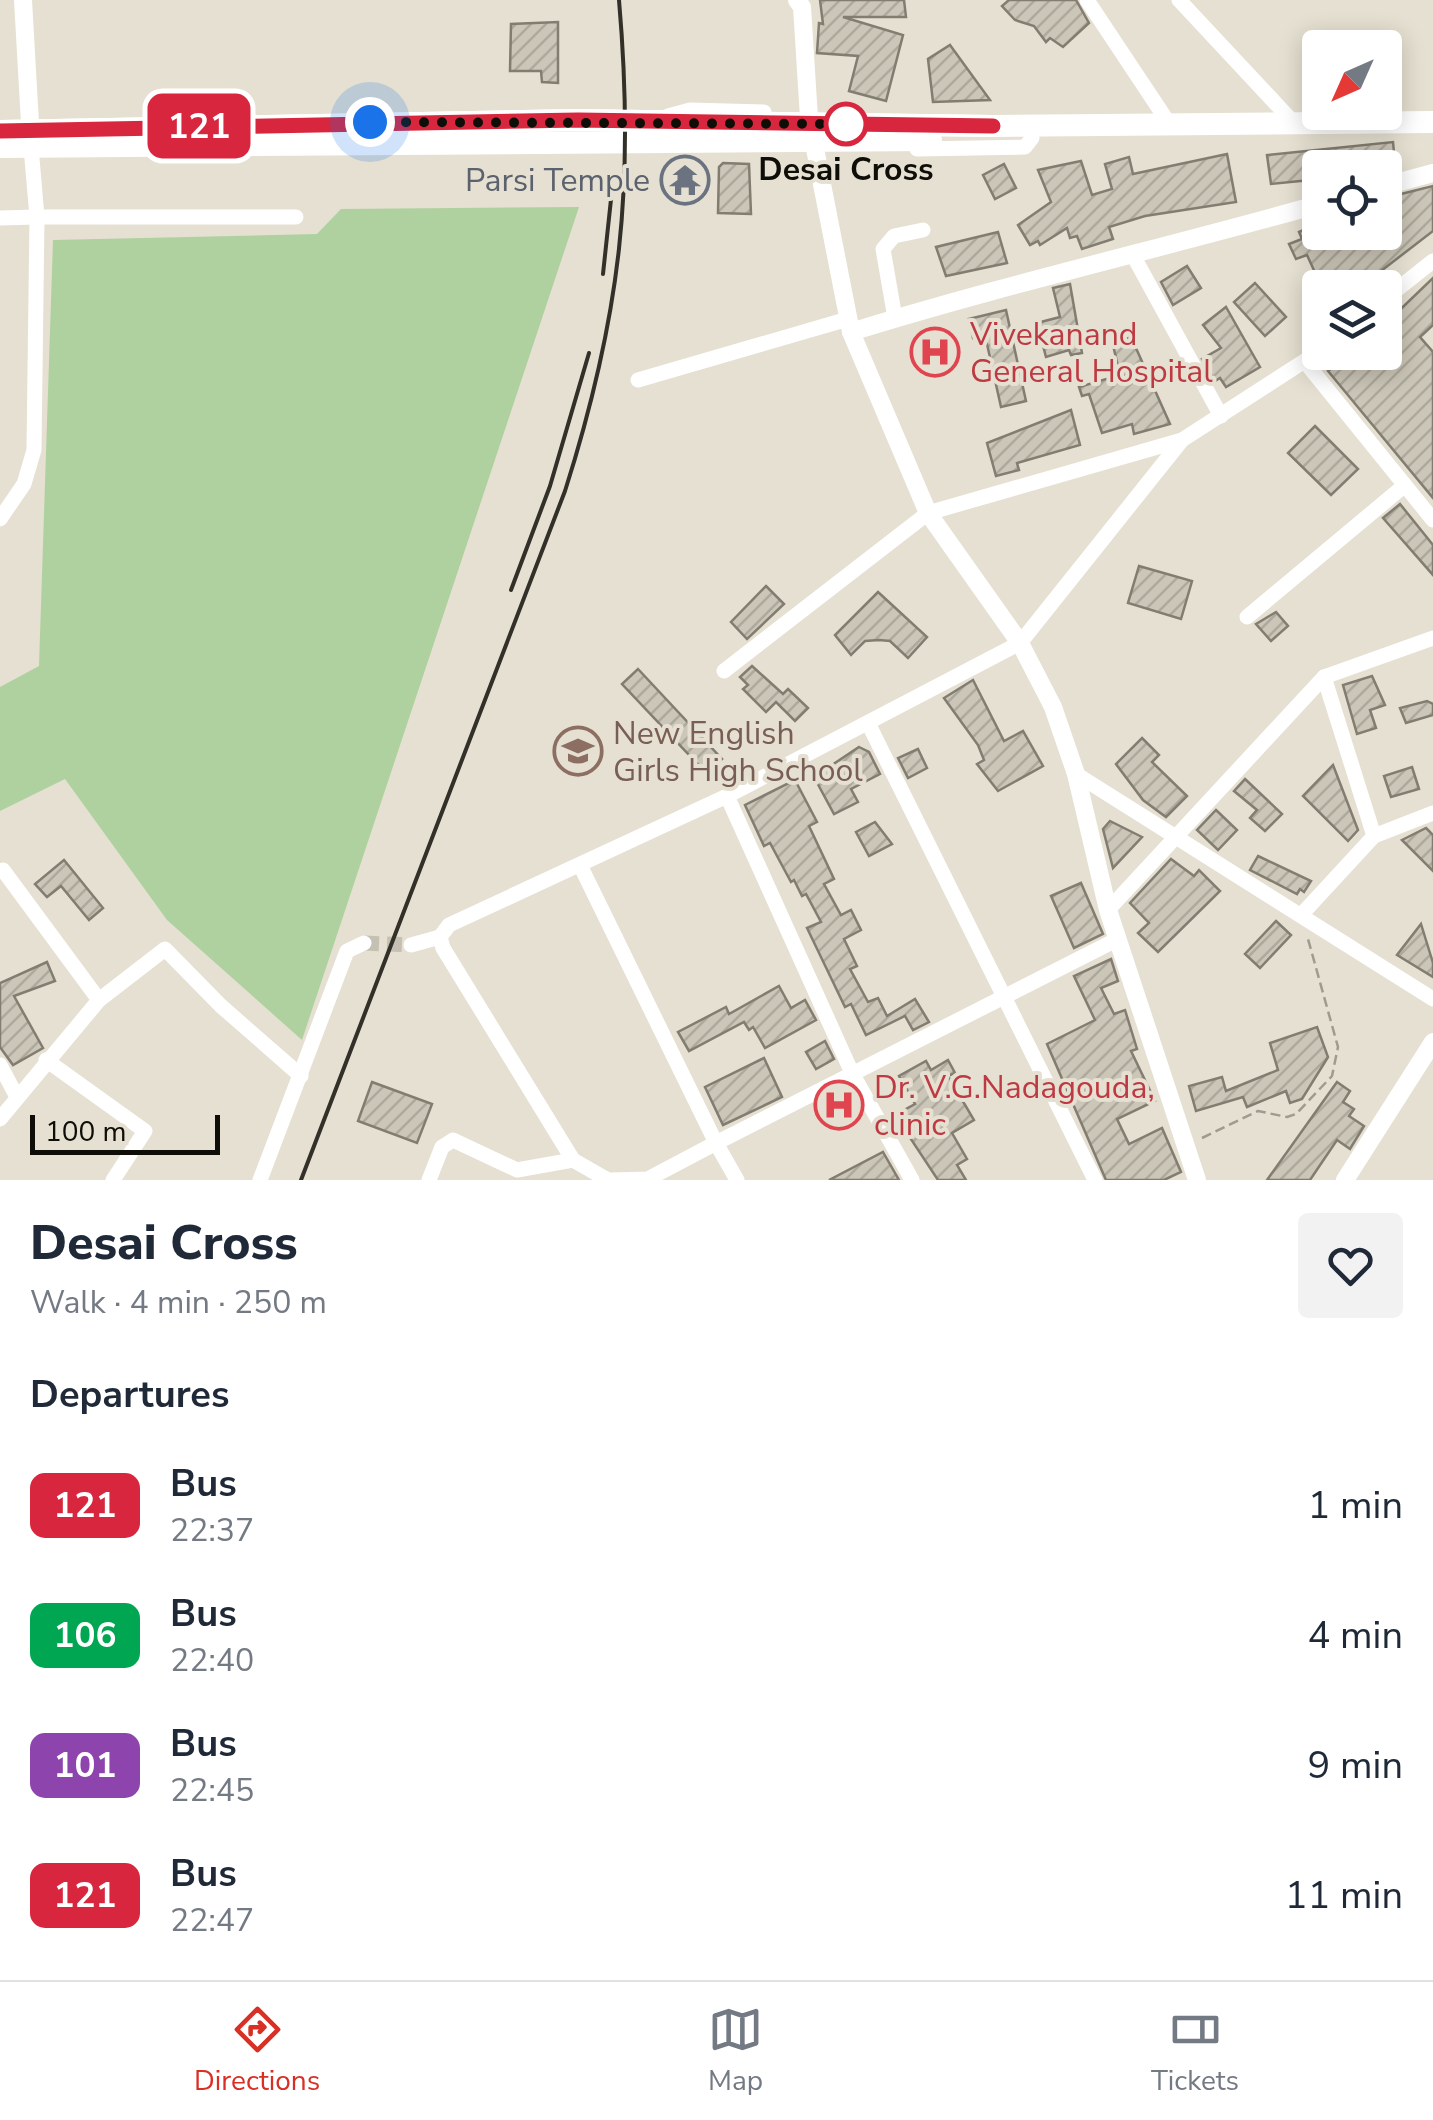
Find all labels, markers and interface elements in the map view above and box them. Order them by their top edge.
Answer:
north arrow [1302,30,1402,130]
map controls [1302,30,1402,370]
line badge: 121 [142,94,256,158]
your location [345,97,395,147]
text: 121 [167,103,231,150]
marker: Desai Cross [825,103,867,145]
place label: Desai Cross [758,148,934,191]
button: locate [1302,150,1402,250]
temple icon: Parsi Temple [659,154,711,206]
place label: Parsi Temple [465,159,650,202]
button: layers [1302,270,1402,370]
place label: Vivekanand General Hospital [969,313,1213,393]
hospital icon: Vivekanand General Hospital [909,326,961,378]
place label: New English Girls High School [613,712,863,792]
school or university icon: New English Girls High School [552,725,604,777]
place label: Dr. V.G.Nadagouda, clinic [874,1066,1155,1146]
hospital icon: Dr. V.G.Nadagouda, clinic [813,1079,865,1131]
scale bar [30,1110,220,1154]
text: 100 m [45,1113,127,1151]
text: Desai Cross [30,1210,298,1276]
button: heart [1298,1213,1403,1318]
text: Walk · 4 min · 250 m [30,1281,327,1324]
text: Departures [30,1369,229,1420]
text: Bus [170,1458,237,1509]
text: 1 min [1308,1480,1403,1531]
text: 121 [53,1482,117,1529]
text: 22:37 [170,1509,254,1552]
text: Bus [170,1588,237,1639]
text: 4 min [1308,1610,1403,1661]
text: 106 [53,1612,117,1659]
text: 22:40 [170,1639,254,1682]
text: Bus [170,1718,237,1769]
text: 9 min [1308,1740,1403,1791]
text: 101 [53,1742,117,1789]
text: 22:45 [170,1769,254,1812]
text: Bus [170,1848,237,1899]
text: 11 min [1285,1870,1403,1921]
text: 121 [53,1872,117,1919]
text: 22:47 [170,1899,254,1942]
tab: Directions [194,2002,320,2100]
tab: Map [708,2002,763,2100]
tab: Tickets [1151,2002,1239,2100]

